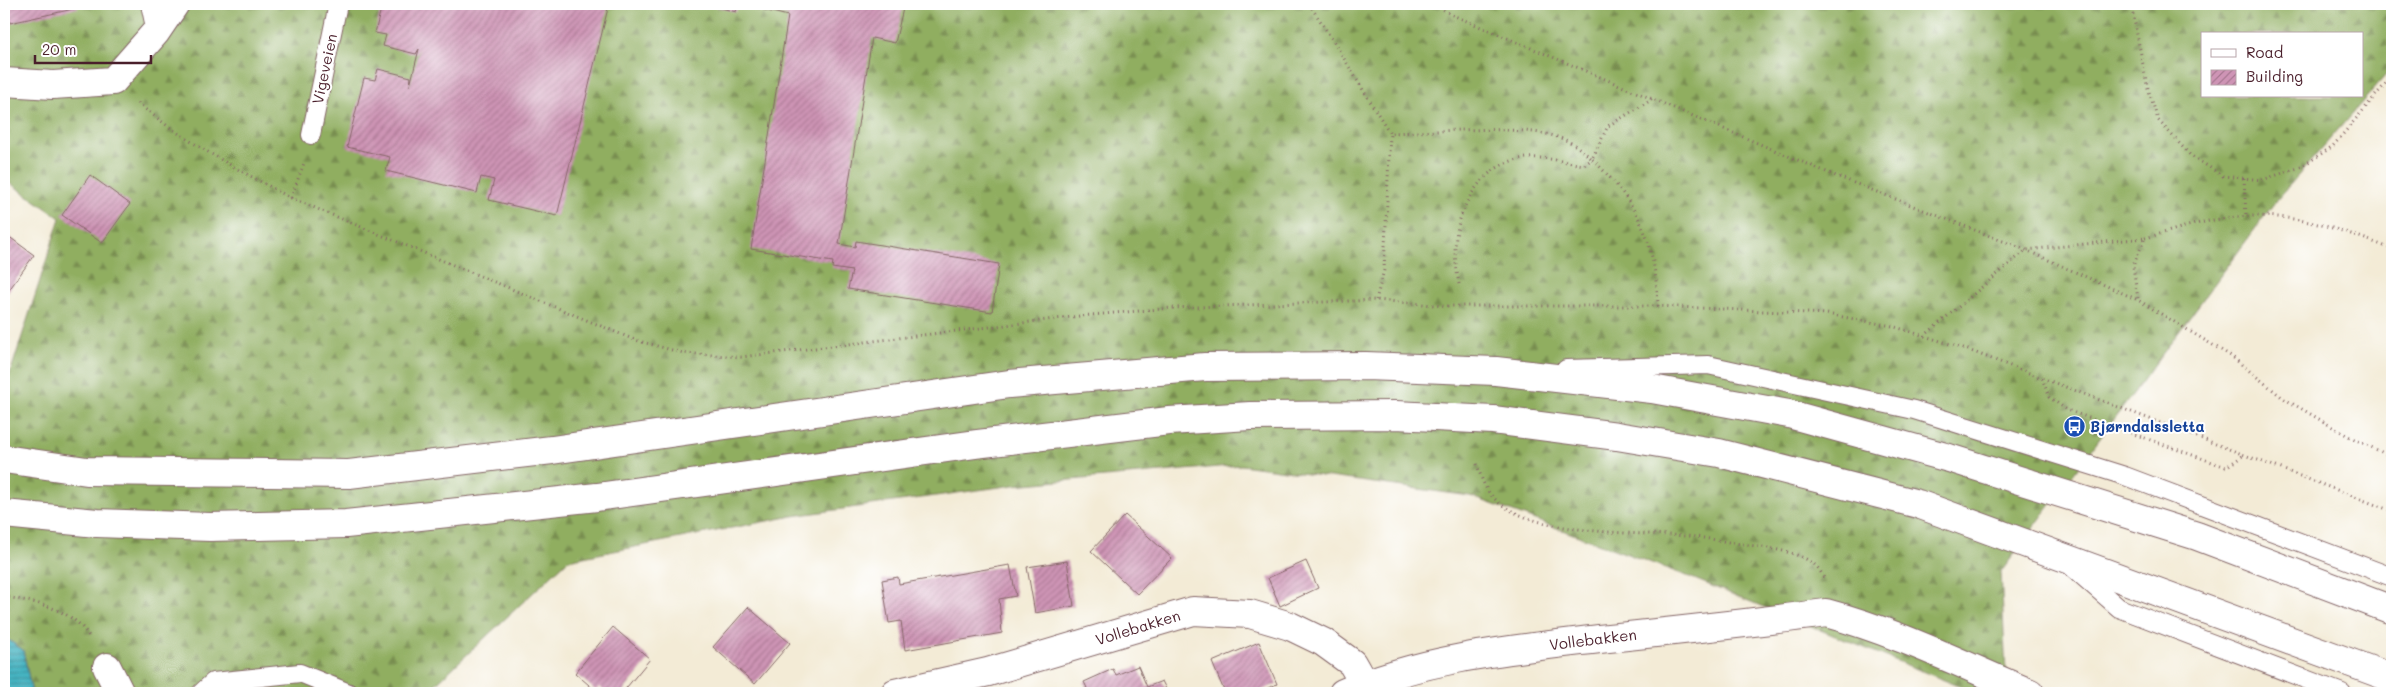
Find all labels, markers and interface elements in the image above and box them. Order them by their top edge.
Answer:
scale bar [35,32,151,64]
street label: Vigeveien [307,32,341,106]
legend [2201,32,2364,98]
text: 20 m [42,39,76,59]
text: Road [2246,42,2283,62]
text: Building [2246,66,2303,86]
bus stop icon: Bjørndalssletta [2062,415,2086,439]
place label: Bjørndalssletta [2090,416,2205,436]
street label: Vollebakken [1093,605,1183,649]
street label: Vollebakken [1548,624,1638,654]

